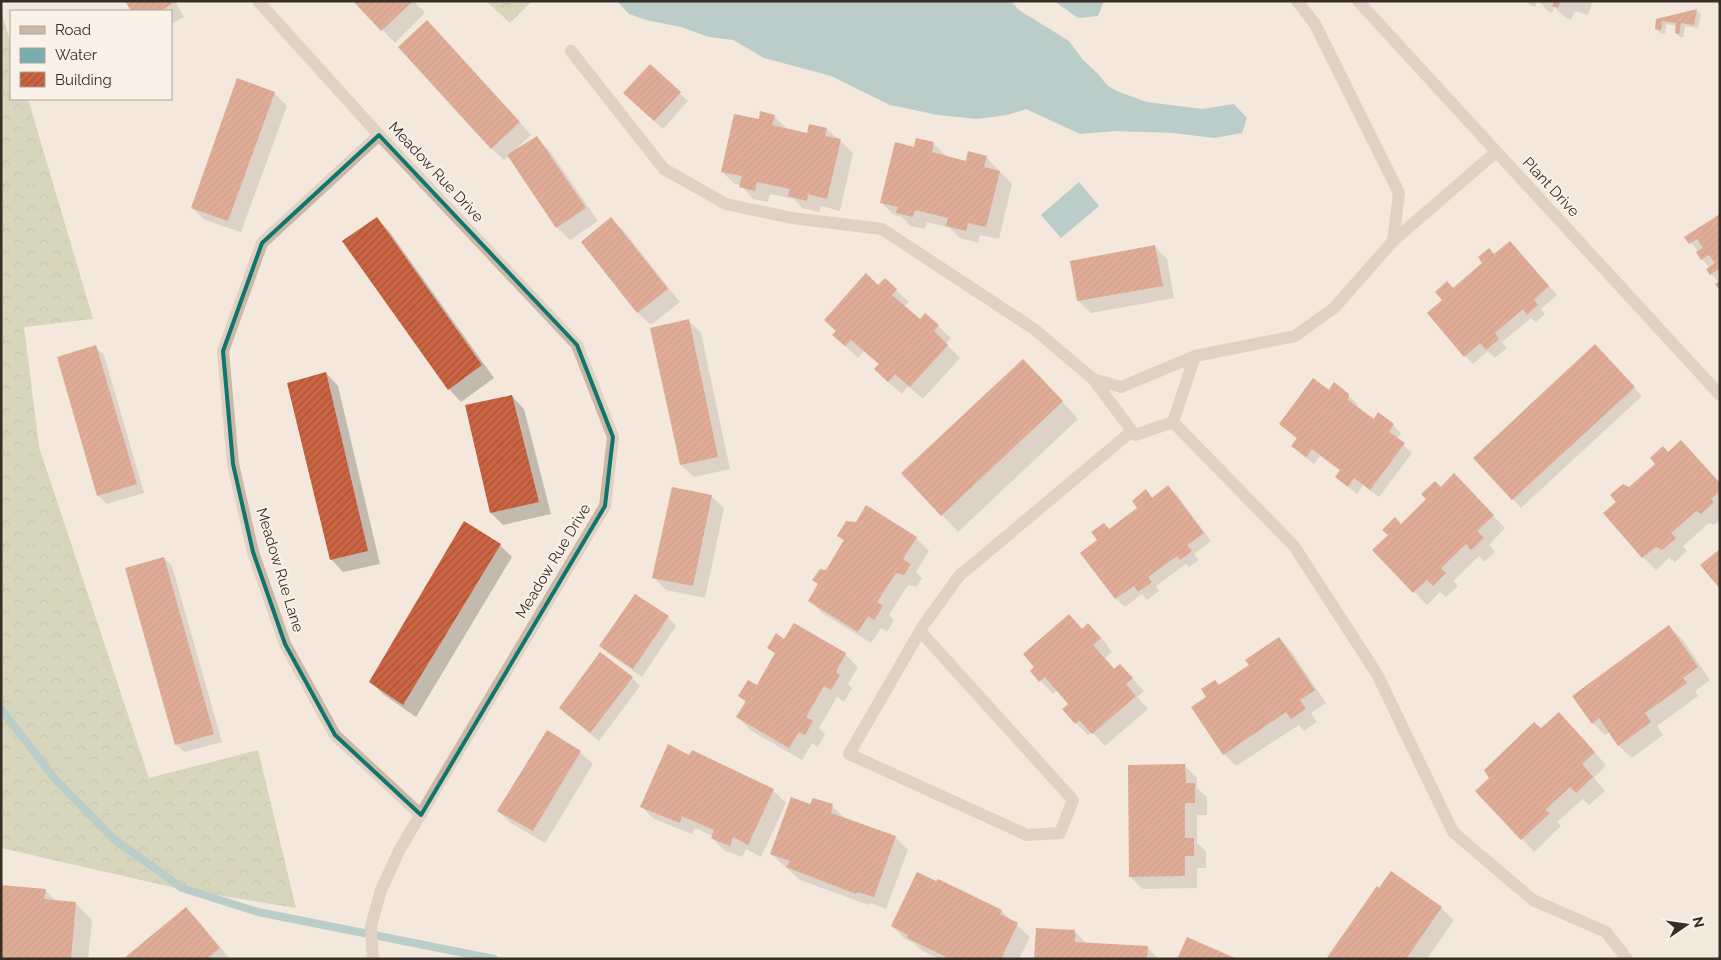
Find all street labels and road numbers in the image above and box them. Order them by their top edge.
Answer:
street label: Meadow Rue Drive [385,118,487,226]
street label: Plant Drive [1519,153,1583,221]
street label: Meadow Rue Drive [512,500,594,622]
street label: Meadow Rue Lane [252,506,308,635]

